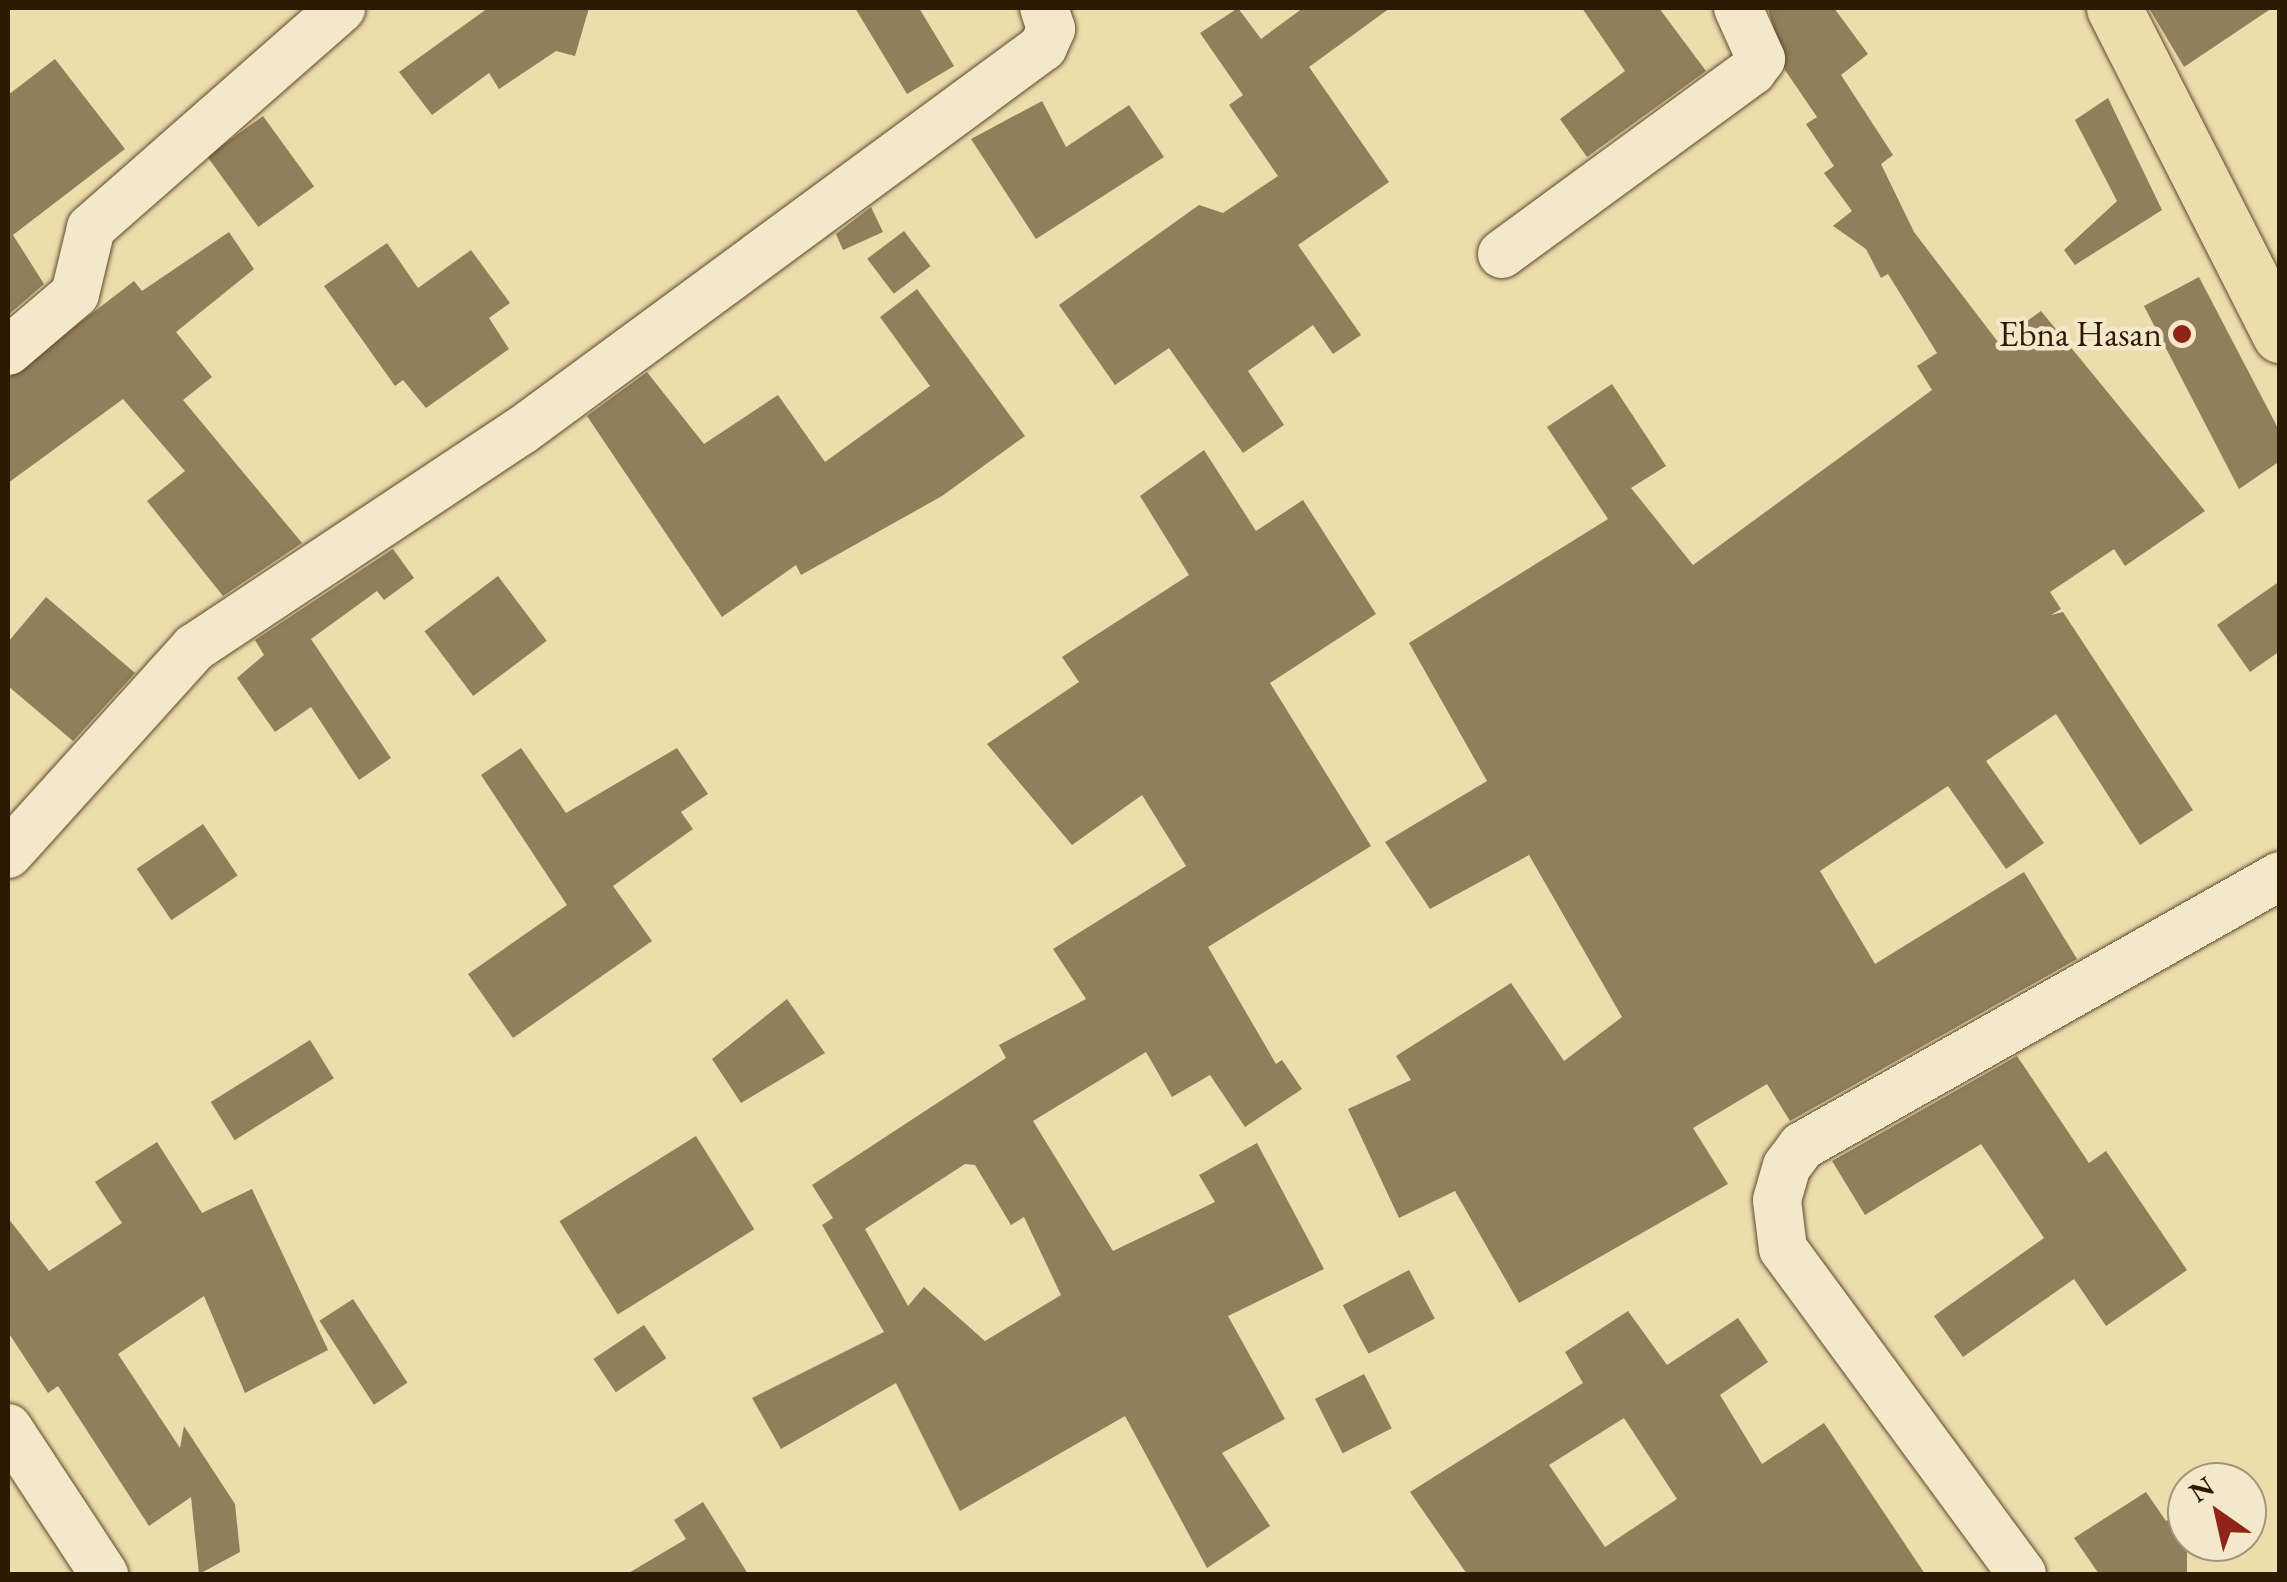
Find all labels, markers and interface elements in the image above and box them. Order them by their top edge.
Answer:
place label: Ebna Hasan [1999,313,2162,355]
marker: Ebna Hasan [2171,323,2193,345]
north arrow [2167,1462,2267,1562]
text: N [2182,1468,2221,1510]

